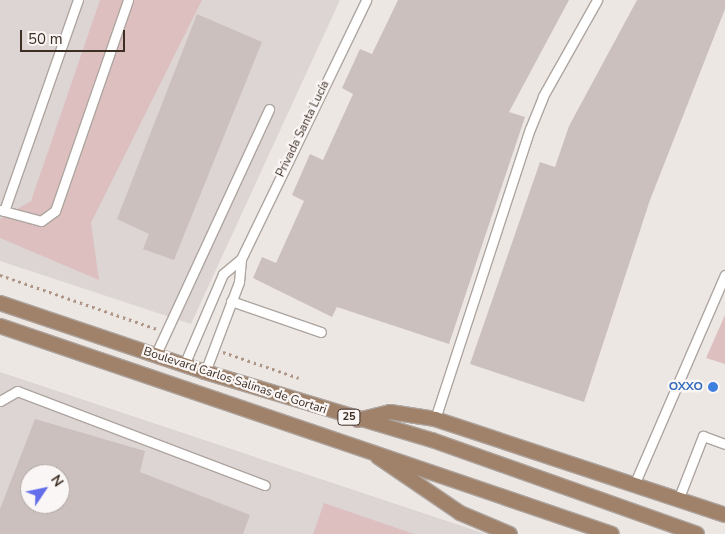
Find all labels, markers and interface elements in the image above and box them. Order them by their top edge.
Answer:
scale bar [22,20,128,52]
text: 50 m [28,29,63,49]
street label: Privada Santa Lucía [273,78,333,180]
street label: Boulevard Carlos Salinas de Gortari [142,345,328,417]
place label: OXXO [669,380,703,394]
marker: OXXO [707,381,719,393]
road number: 25 [336,408,362,426]
north arrow [20,464,70,514]
text: N [46,471,68,491]

